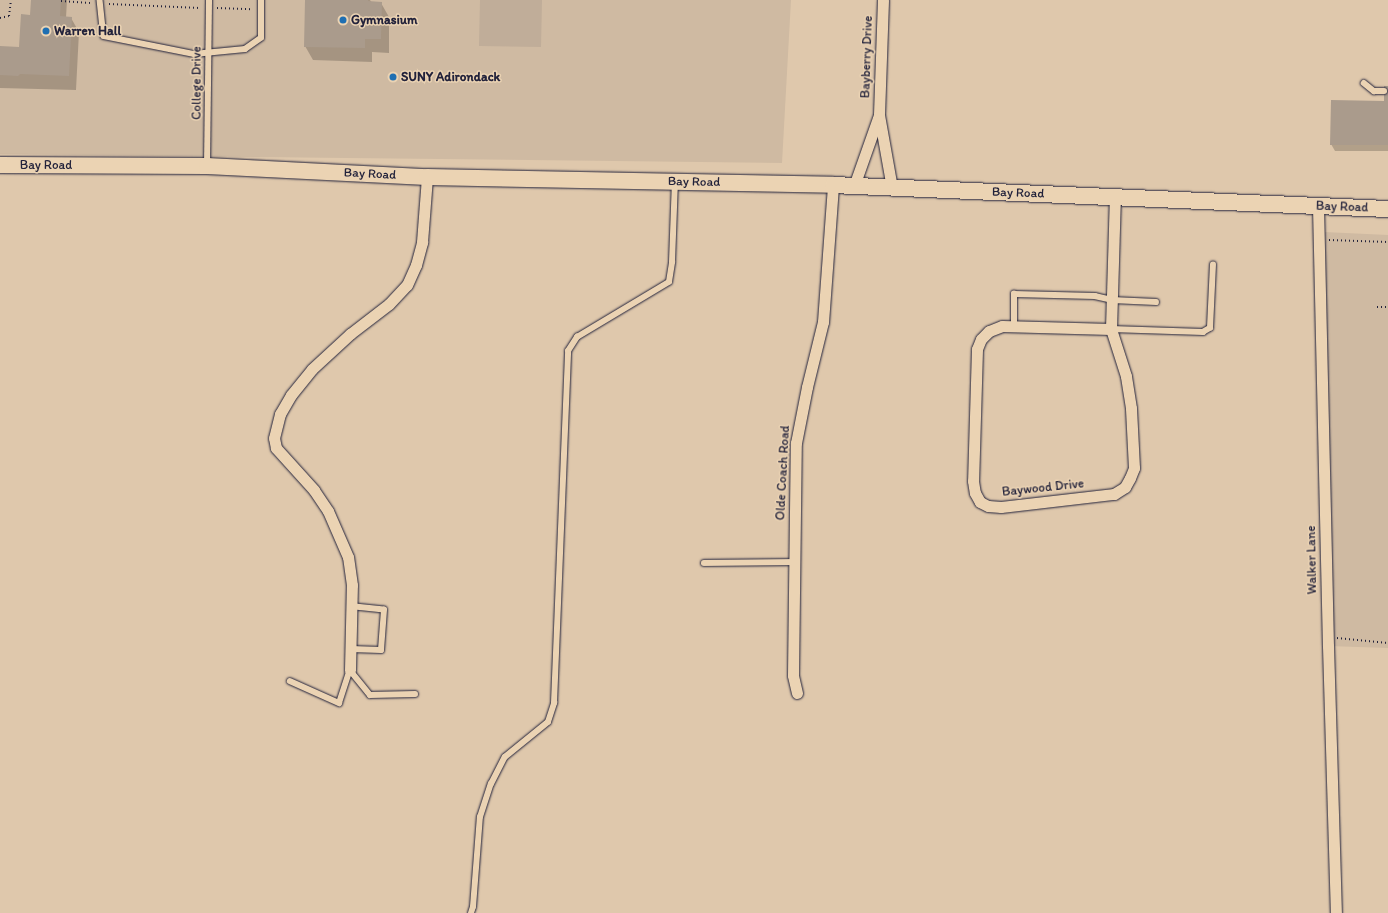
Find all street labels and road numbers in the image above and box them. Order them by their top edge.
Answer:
street label: Bayberry Drive [858,15,876,99]
street label: College Drive [189,46,205,120]
street label: Bay Road [20,157,72,173]
street label: Bay Road [344,165,396,183]
street label: Bay Road [668,174,720,190]
street label: Bay Road [992,184,1044,202]
street label: Bay Road [1316,198,1368,216]
street label: Olde Coach Road [773,426,793,520]
street label: Baywood Drive [1001,476,1085,500]
street label: Walker Lane [1304,525,1320,595]

